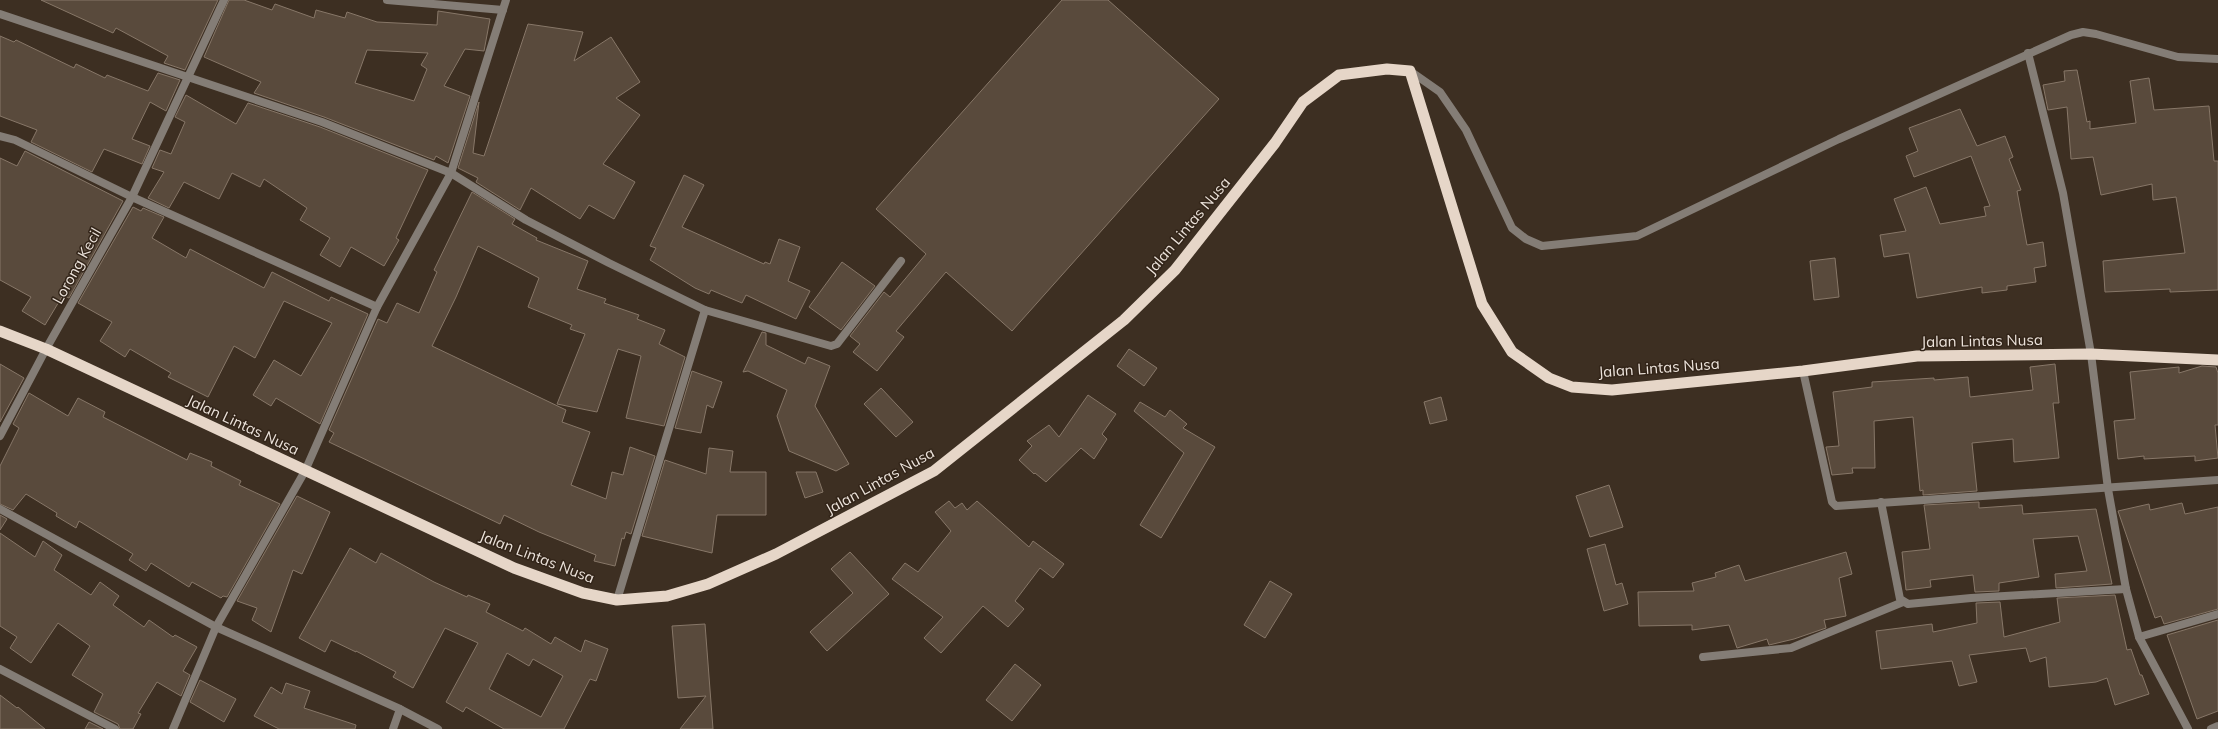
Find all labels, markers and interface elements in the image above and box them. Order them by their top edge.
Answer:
street label: Jalan Lintas Nusa [1141,173,1234,278]
street label: Lorong Kecil [48,224,105,307]
street label: Jalan Lintas Nusa [1921,330,2043,351]
street label: Jalan Lintas Nusa [1598,354,1720,381]
street label: Jalan Lintas Nusa [184,390,302,459]
street label: Jalan Lintas Nusa [822,443,938,518]
street label: Jalan Lintas Nusa [477,526,597,587]

